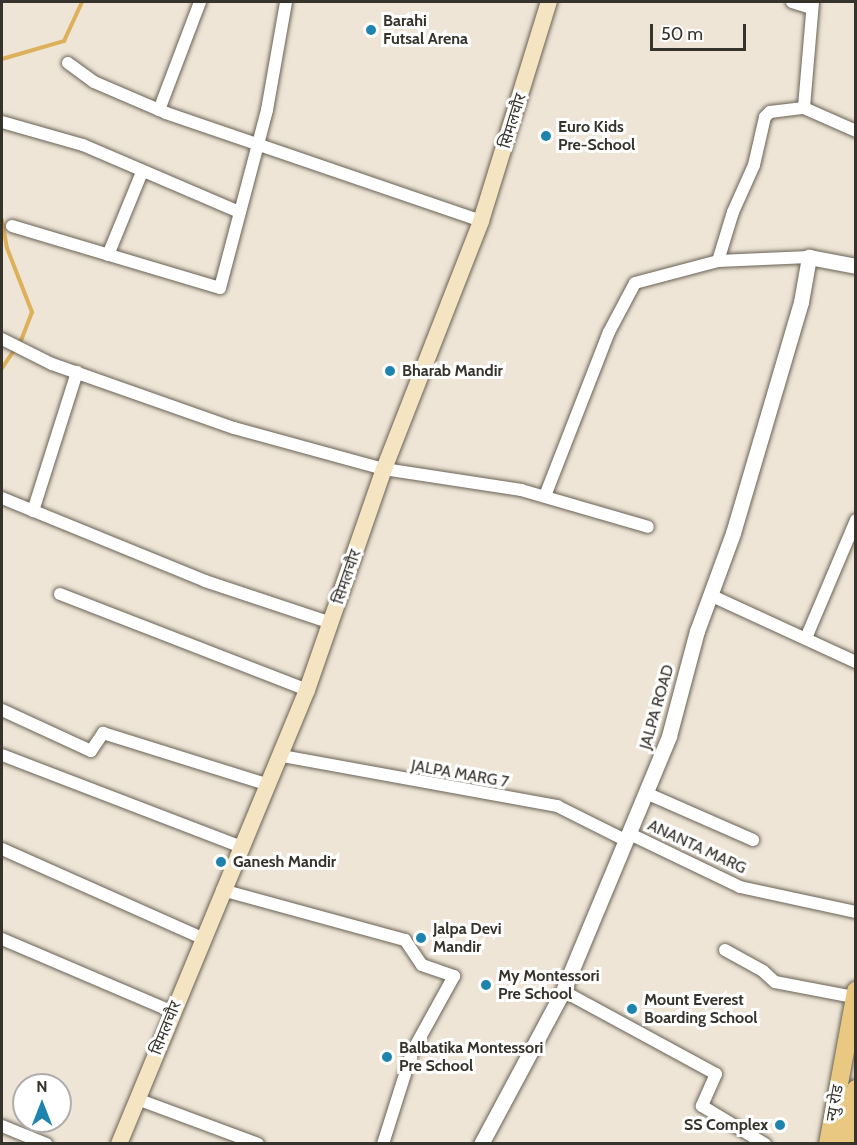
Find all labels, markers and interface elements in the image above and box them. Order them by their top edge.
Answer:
place label: Barahi Futsal Arena [383,11,468,49]
scale bar [653,12,749,50]
marker: Barahi Futsal Arena [364,23,378,37]
text: 50 m [661,23,703,45]
street label: सिमलचौर [496,91,530,151]
place label: Euro Kids Pre-School [558,117,635,155]
marker: Euro Kids Pre-School [539,129,553,143]
place label: Bharab Mandir [402,361,503,381]
marker: Bharab Mandir [383,364,397,378]
street label: सिमलचौर [329,547,365,607]
street label: JALPA ROAD [636,662,678,752]
street label: JALPA MARG 7 [410,756,510,792]
street label: ANANTA MARG [645,816,749,878]
place label: Ganesh Mandir [233,852,336,872]
marker: Ganesh Mandir [214,855,228,869]
place label: Jalpa Devi Mandir [433,919,502,957]
marker: Jalpa Devi Mandir [414,931,428,945]
place label: My Montessori Pre School [498,966,600,1004]
marker: My Montessori Pre School [479,978,493,992]
place label: Mount Everest Boarding School [644,990,757,1028]
street label: सिमलचौर [147,998,185,1058]
marker: Mount Everest Boarding School [625,1002,639,1016]
place label: Balbatika Montessori Pre School [399,1038,543,1076]
marker: Balbatika Montessori Pre School [380,1050,394,1064]
north arrow [12,1073,72,1133]
text: N [36,1077,48,1096]
street label: न्यु रोड [822,1083,848,1123]
place label: SS Complex [684,1115,768,1135]
marker: SS Complex [773,1118,787,1132]

